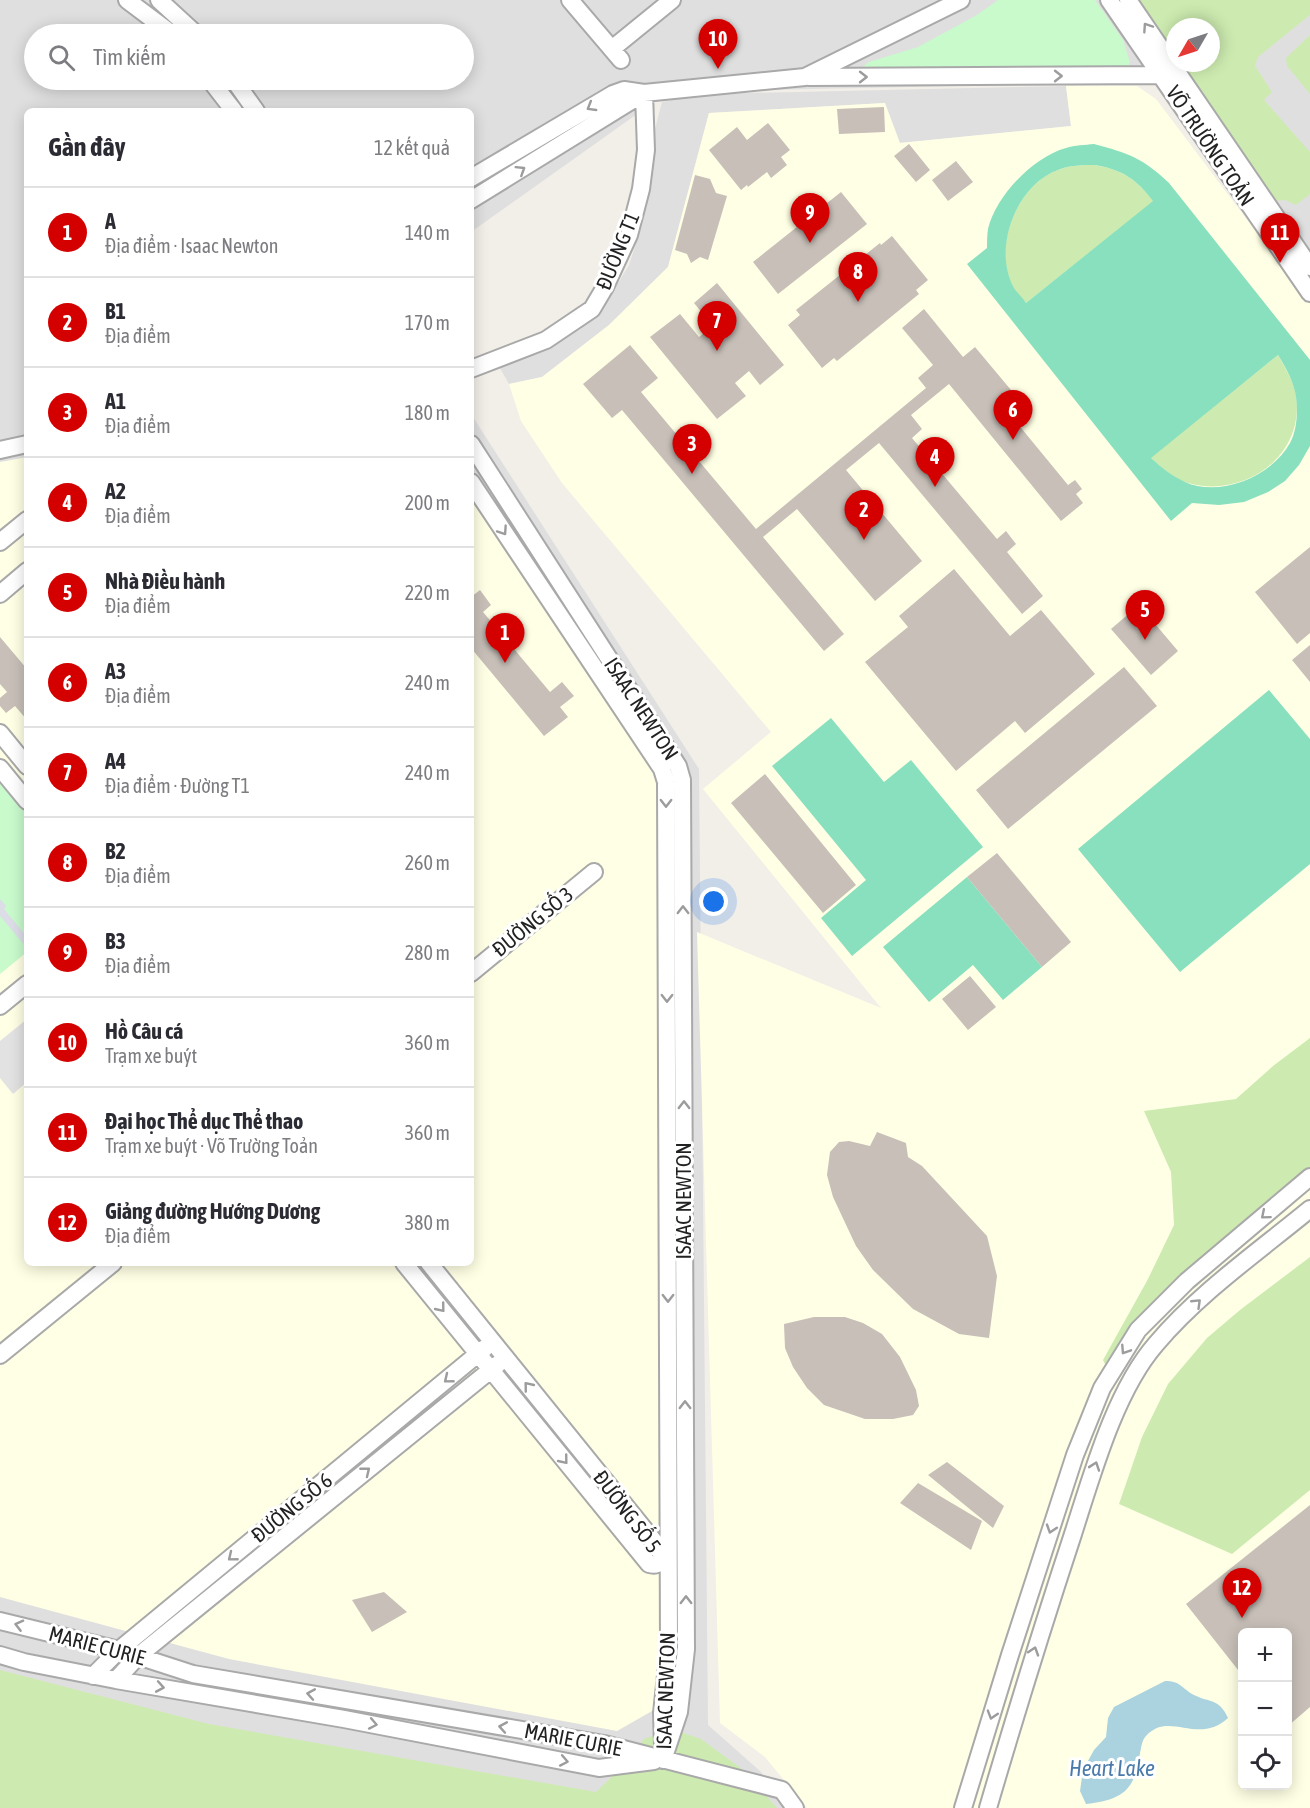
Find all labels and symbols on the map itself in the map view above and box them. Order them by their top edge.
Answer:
north arrow [1166,18,1220,72]
pin: 10 [698,20,738,69]
one-way arrow [1143,23,1154,34]
one-way arrow [1054,69,1063,82]
one-way arrow [859,71,868,83]
street label: VÕ TRƯỜNG TOẢN [1162,81,1260,210]
one-way arrow [587,100,597,111]
one-way arrow [515,165,525,177]
pin: 9 [790,194,830,243]
street label: ĐƯỜNG T1 [591,208,644,293]
pin: 11 [1260,214,1300,263]
pin: 8 [838,252,878,302]
pin: 7 [698,302,736,351]
pin: 6 [994,390,1032,440]
pin: 3 [672,424,712,474]
pin: 4 [916,438,954,487]
pin: 2 [844,490,884,540]
one-way arrow [496,525,508,535]
pin: 5 [1126,590,1164,640]
pin: 1 [486,614,524,663]
street label: ISAAC NEWTON [600,653,684,764]
one-way arrow [660,799,672,808]
street label: ĐƯỜNG SỐ 3 [487,881,577,961]
your location [699,887,728,916]
one-way arrow [677,905,689,914]
one-way arrow [661,994,673,1003]
one-way arrow [678,1100,690,1109]
street label: ISAAC NEWTON [671,1142,695,1260]
one-way arrow [1261,1208,1272,1219]
one-way arrow [662,1294,674,1303]
one-way arrow [1190,1300,1201,1311]
one-way arrow [433,1301,444,1312]
one-way arrow [1121,1344,1133,1354]
one-way arrow [444,1372,455,1383]
one-way arrow [524,1382,535,1393]
one-way arrow [679,1400,691,1409]
one-way arrow [557,1453,568,1464]
one-way arrow [1088,1461,1101,1472]
street label: ĐƯỜNG SỐ 5 [589,1465,667,1557]
street label: ĐƯỜNG SỐ 6 [246,1467,337,1547]
one-way arrow [359,1467,370,1478]
one-way arrow [1046,1523,1058,1534]
one-way arrow [228,1549,239,1560]
pin: 12 [1222,1568,1262,1618]
one-way arrow [680,1595,692,1604]
one-way arrow [15,1620,25,1633]
street label: MARIE CURIE [46,1621,148,1669]
street label: ISAAC NEWTON [651,1632,679,1750]
one-way arrow [1027,1646,1040,1657]
one-way arrow [155,1681,165,1693]
one-way arrow [306,1689,316,1701]
one-way arrow [986,1709,999,1720]
one-way arrow [367,1717,377,1730]
street label: MARIE CURIE [522,1718,624,1760]
one-way arrow [498,1721,508,1734]
one-way arrow [559,1754,569,1767]
water label: Heart Lake [1069,1755,1155,1781]

